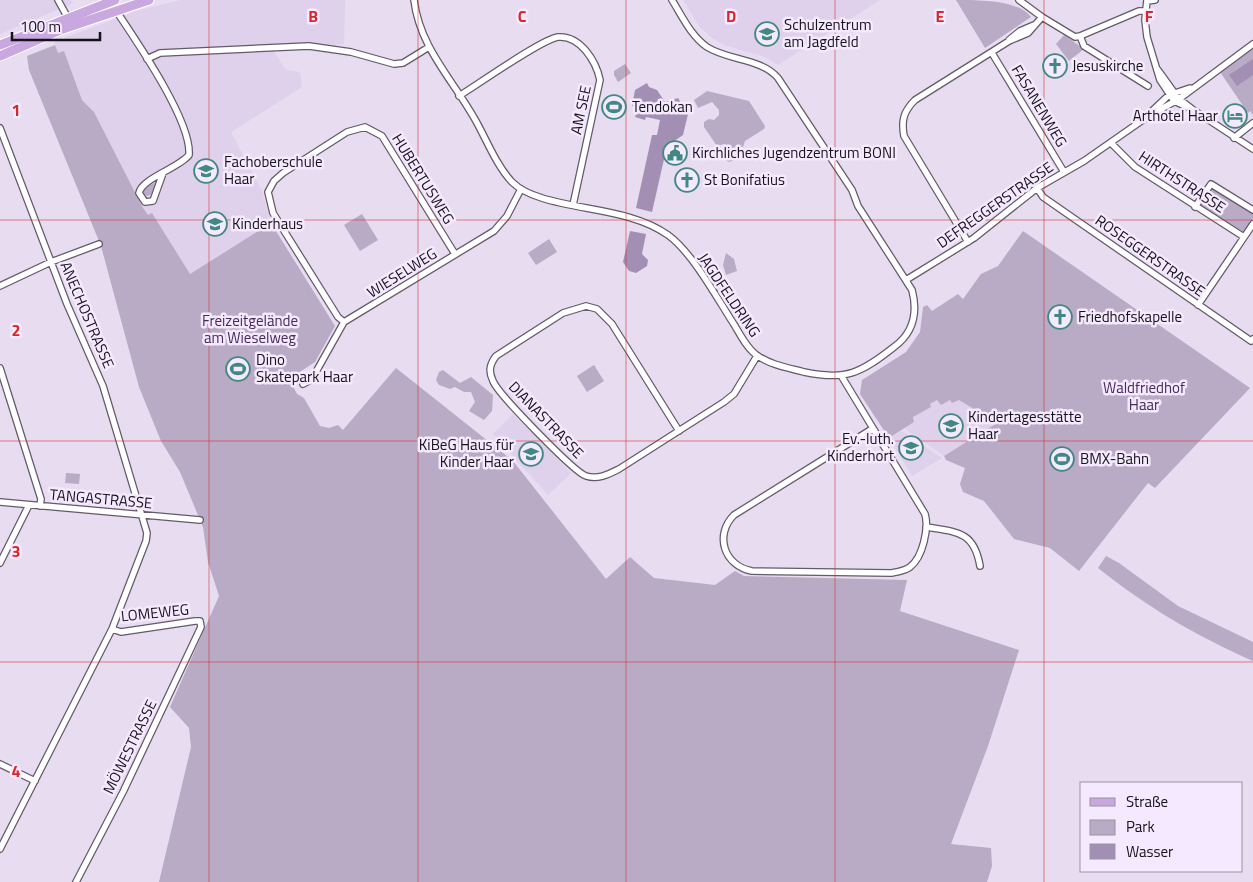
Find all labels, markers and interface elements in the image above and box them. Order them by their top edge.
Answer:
text: B [308,4,318,28]
text: C [518,4,527,28]
text: D [726,4,736,28]
text: E [936,4,945,28]
text: F [1145,4,1154,28]
scale bar [12,10,100,42]
place label: Schulzentrum am Jagdfeld [784,13,871,53]
text: 100 m [20,15,61,38]
school or university icon: Schulzentrum am Jagdfeld [754,21,780,47]
church icon: Jesuskirche [1042,53,1068,79]
place label: Jesuskirche [1072,54,1143,77]
street label: FASANENWEG [1006,60,1073,151]
street label: AM SEE [564,83,597,137]
sports icon: Tendokan [601,94,627,120]
place label: Tendokan [632,95,693,118]
text: 1 [12,98,20,122]
hotel icon: Arthotel Haar [1222,103,1248,129]
place label: Arthotel Haar [1133,104,1218,127]
street label: HUBERTUSWEG [386,129,460,228]
public building icon: Kirchliches Jugendzentrum BONI [662,140,688,166]
place label: Kirchliches Jugendzentrum BONI [692,141,896,164]
street label: HIRTHSTRASSE [1134,145,1230,218]
place label: Fachoberschule Haar [224,150,323,190]
street label: DEFREGGERSTRASSE [932,156,1058,254]
school or university icon: Fachoberschule Haar [193,158,219,184]
church icon: St Bonifatius [674,167,700,193]
place label: St Bonifatius [704,168,785,191]
street label: ROSEGGERSTRASSE [1090,209,1210,302]
school or university icon: Kinderhaus [202,211,228,237]
place label: Kinderhaus [232,212,303,235]
street label: WIESELWEG [362,242,441,303]
street label: JAGDFELDRING [693,248,766,342]
street label: ANECHOSTRASSE [55,258,120,372]
church icon: Friedhofskapelle [1047,304,1073,330]
place label: Friedhofskapelle [1078,305,1182,328]
park label: Freizeitgelände am Wieselweg [202,309,298,349]
text: 2 [12,318,20,342]
place label: Dino Skatepark Haar [256,348,353,388]
sports icon: Dino Skatepark Haar [225,356,251,382]
street label: DIANASTRASSE [503,376,589,464]
park label: Waldfriedhof Haar [1103,376,1185,416]
place label: Kindertagesstätte Haar [968,405,1081,445]
school or university icon: Kindertagesstätte Haar [938,413,964,439]
place label: Ev.-luth. Kinderhort [827,427,895,467]
place label: KiBeG Haus für Kinder Haar [419,433,514,473]
school or university icon: Ev.-luth. Kinderhort [898,435,924,461]
school or university icon: KiBeG Haus für Kinder Haar [518,441,544,467]
sports icon: BMX-Bahn [1049,446,1075,472]
place label: BMX-Bahn [1080,447,1149,470]
street label: TANGASTRASSE [49,483,153,514]
text: 3 [12,539,20,563]
street label: LOMEWEG [120,597,190,628]
street label: MÖWESTRASSE [97,696,162,798]
text: 4 [12,759,21,783]
legend [1080,782,1243,872]
text: Straße [1126,790,1168,813]
text: Park [1126,815,1155,838]
text: Wasser [1126,840,1173,863]

